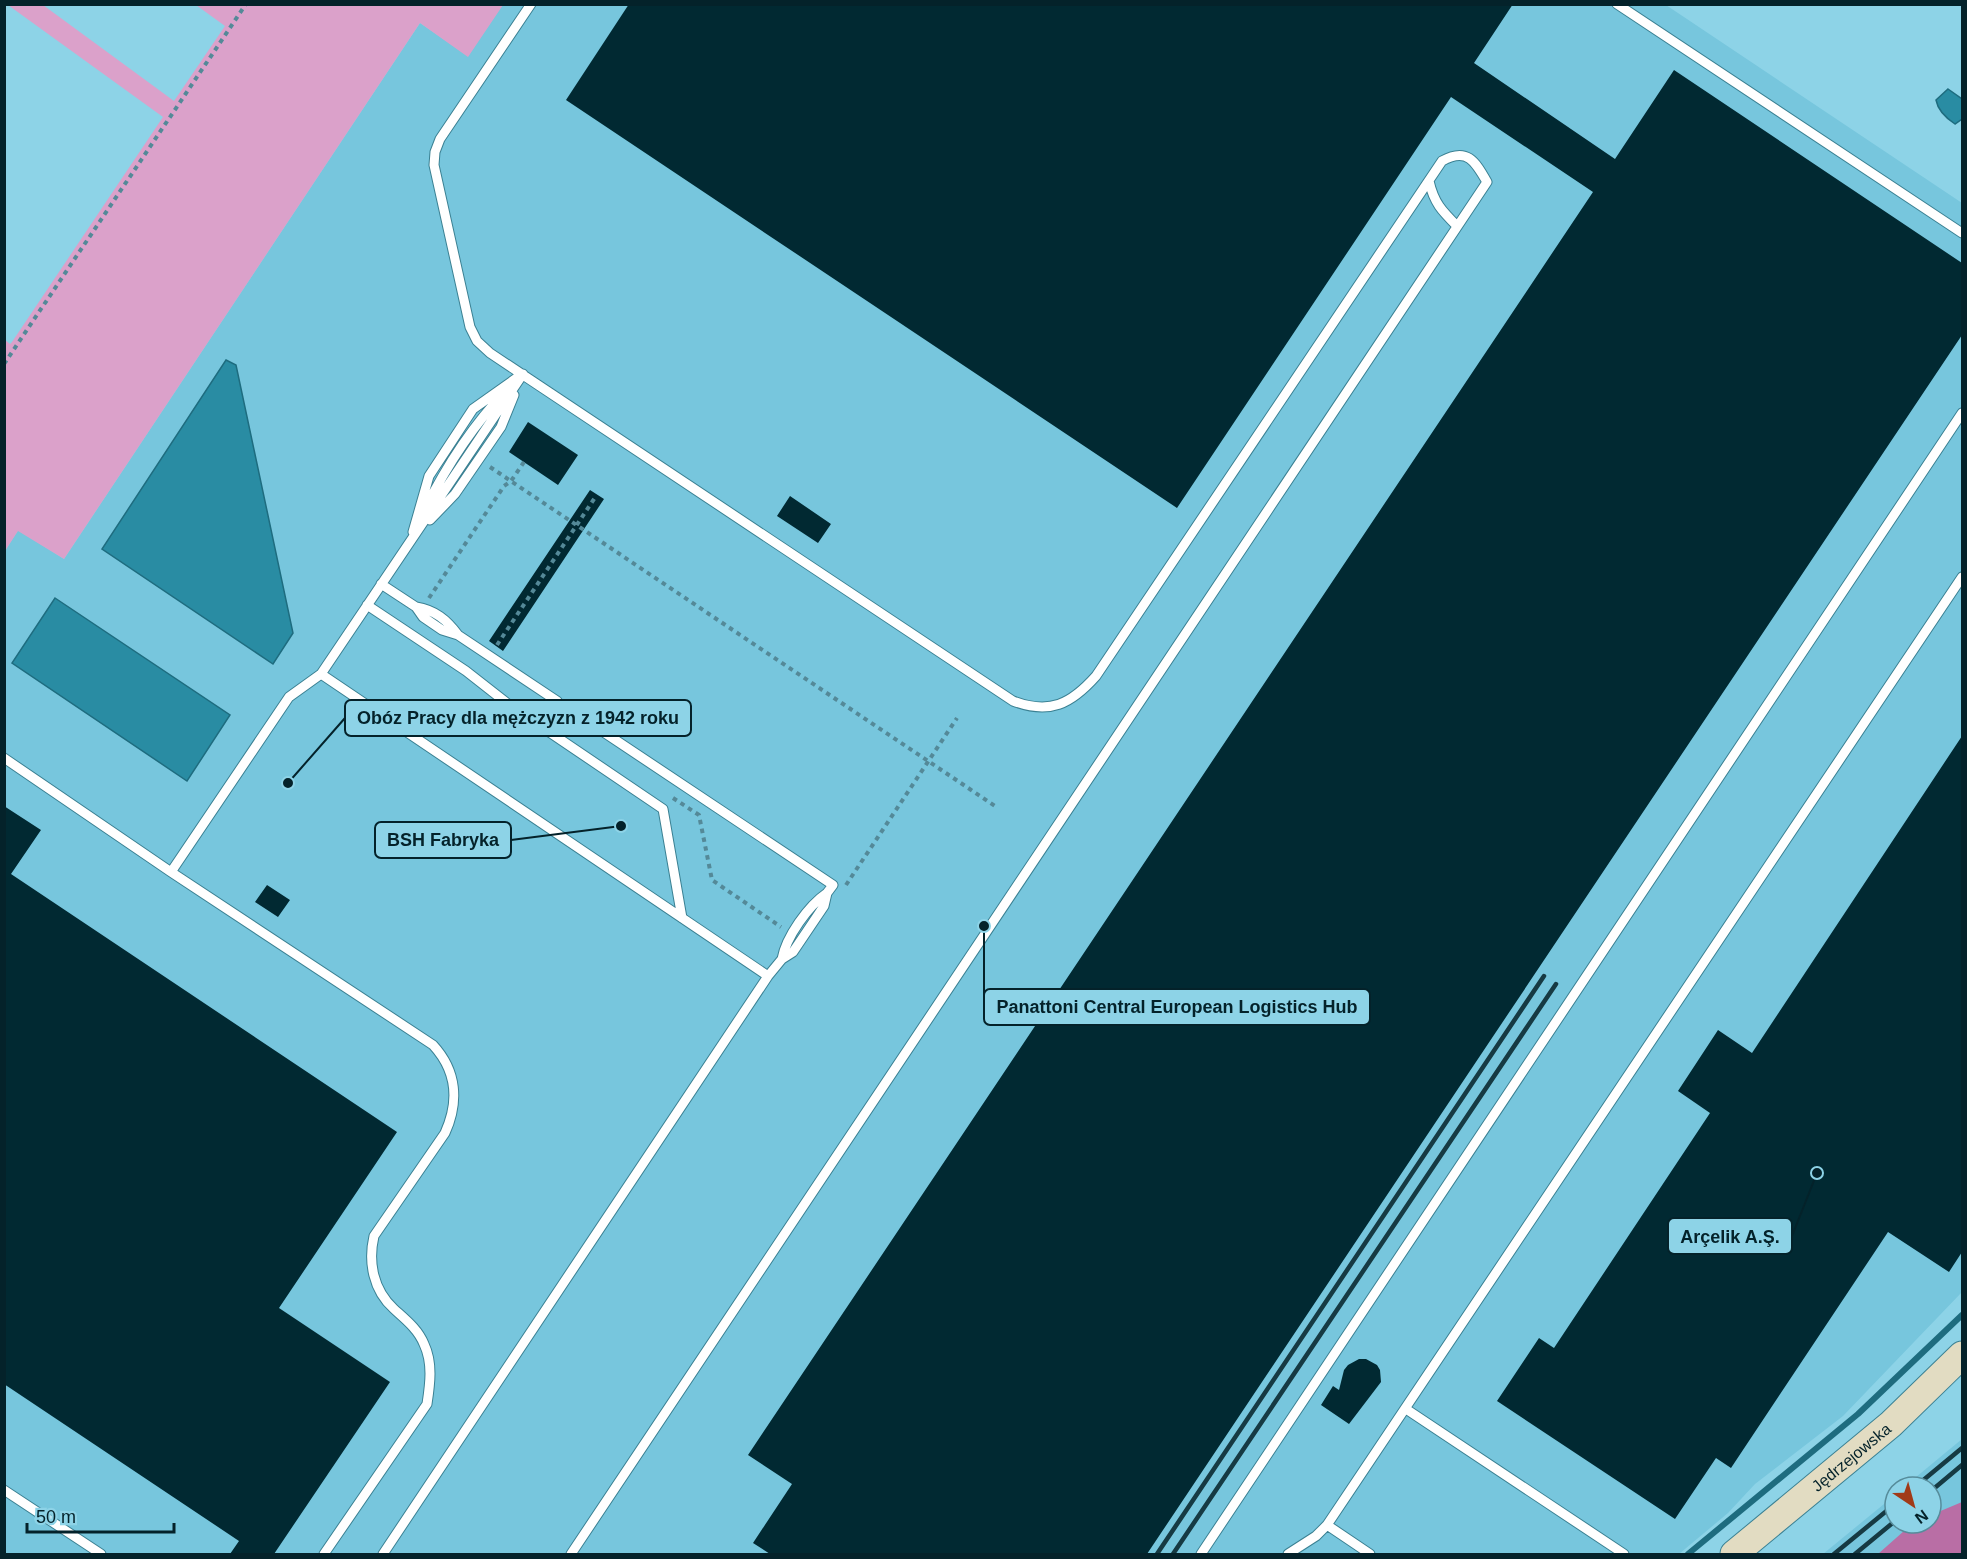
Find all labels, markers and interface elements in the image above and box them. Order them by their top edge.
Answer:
callout: Obóz Pracy dla mężczyzn z 1942 roku [345,700,691,736]
text: Obóz Pracy dla mężczyzn z 1942 roku [357,708,679,728]
callout: BSH Fabryka [375,822,511,858]
text: BSH Fabryka [387,830,500,850]
callout: Panattoni Central European Logistics Hub [984,989,1370,1025]
text: Panattoni Central European Logistics Hub [996,997,1358,1017]
callout: Arçelik A.Ş. [1668,1218,1792,1254]
text: Arçelik A.Ş. [1680,1227,1780,1247]
street label: Jędrzejowska [1808,1420,1894,1495]
north arrow [1883,1475,1943,1535]
scale bar [27,1496,174,1534]
text: N [1912,1506,1931,1527]
text: 50 m [36,1507,76,1527]

